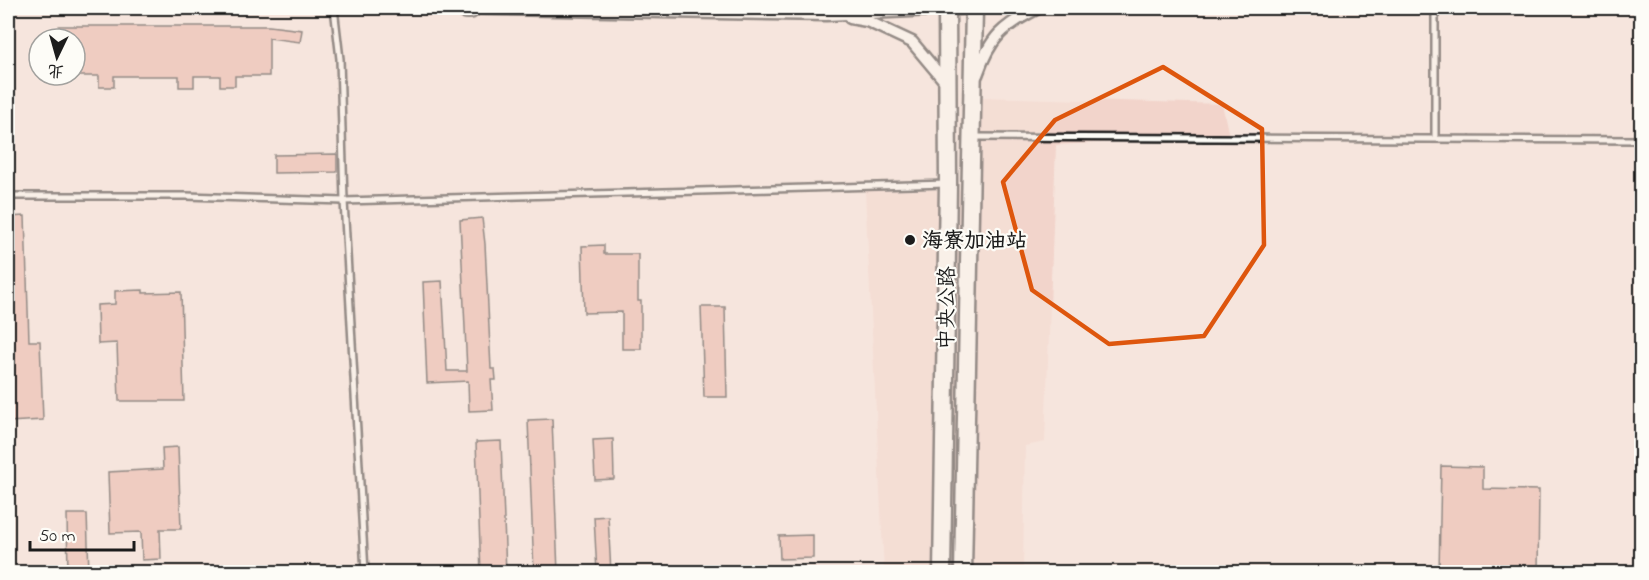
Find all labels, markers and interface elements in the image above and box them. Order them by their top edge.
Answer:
north arrow [27,27,87,87]
text: 北 [47,57,65,83]
place label: 海寮加油站 [922,227,1027,257]
marker: 海寮加油站 [903,233,917,247]
street label: 中央公路 [932,266,964,350]
scale bar [30,514,134,552]
text: 50 m [39,524,76,550]

